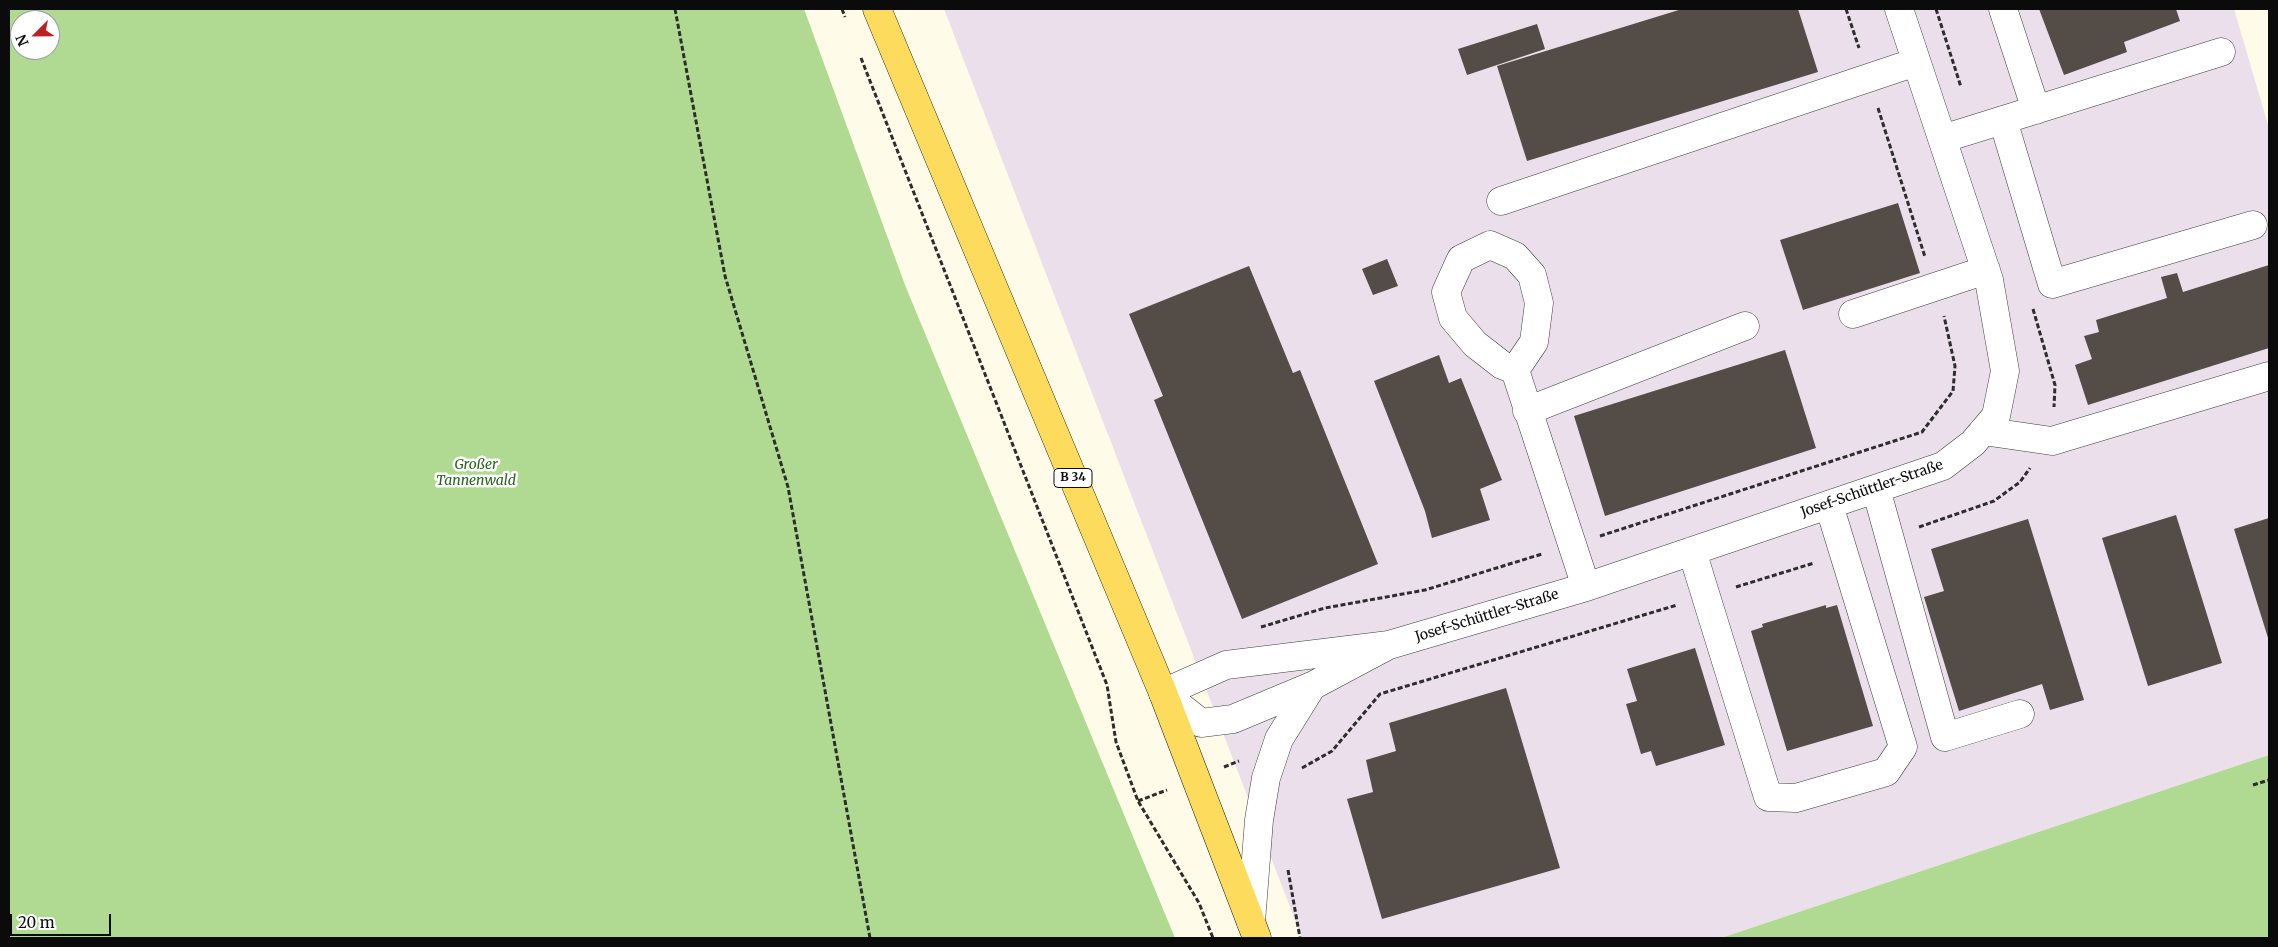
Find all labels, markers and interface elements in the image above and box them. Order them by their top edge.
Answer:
north arrow [10,10,60,60]
text: N [12,32,33,49]
park label: Großer Tannenwald [436,457,516,490]
street label: Josef-Schüttler-Straße [1799,457,1945,521]
road number: B 34 [1054,468,1092,488]
street label: Josef-Schüttler-Straße [1413,586,1561,646]
scale bar [12,904,114,936]
text: 20 m [18,913,55,932]

